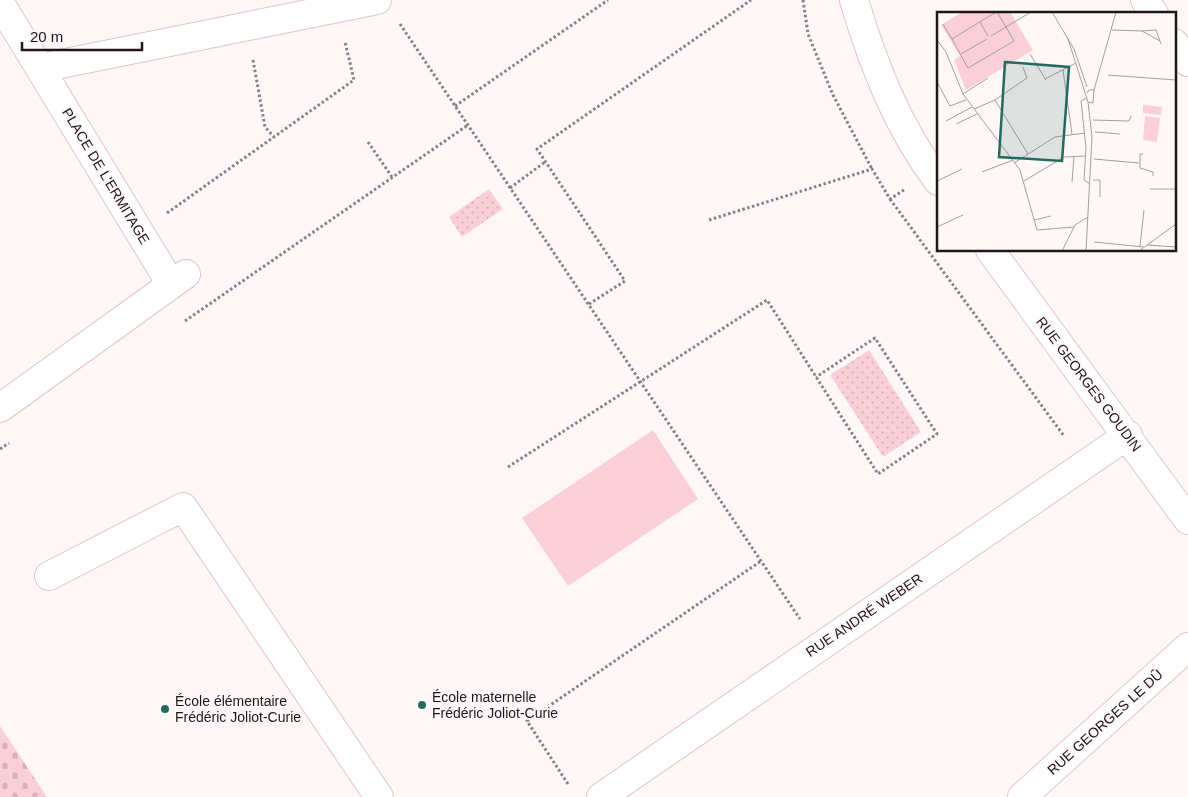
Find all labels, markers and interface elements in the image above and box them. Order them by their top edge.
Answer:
inset map [937,12,1176,251]
scale bar [22,20,142,52]
text: 20 m [30,28,63,45]
street label: PLACE DE L'ERMITAGE [59,105,153,247]
street label: RUE GEORGES GOUDIN [1033,314,1145,454]
street label: RUE ANDRÉ WEBER [803,570,925,660]
street label: RUE GEORGES LE DÛ [1044,666,1166,778]
place label: École maternelle Frédéric Joliot-Curie [432,689,558,721]
place label: École élémentaire Frédéric Joliot-Curie [175,693,301,725]
marker: École maternelle Frédéric Joliot-Curie [416,699,428,711]
marker: École élémentaire Frédéric Joliot-Curie [159,703,171,715]

